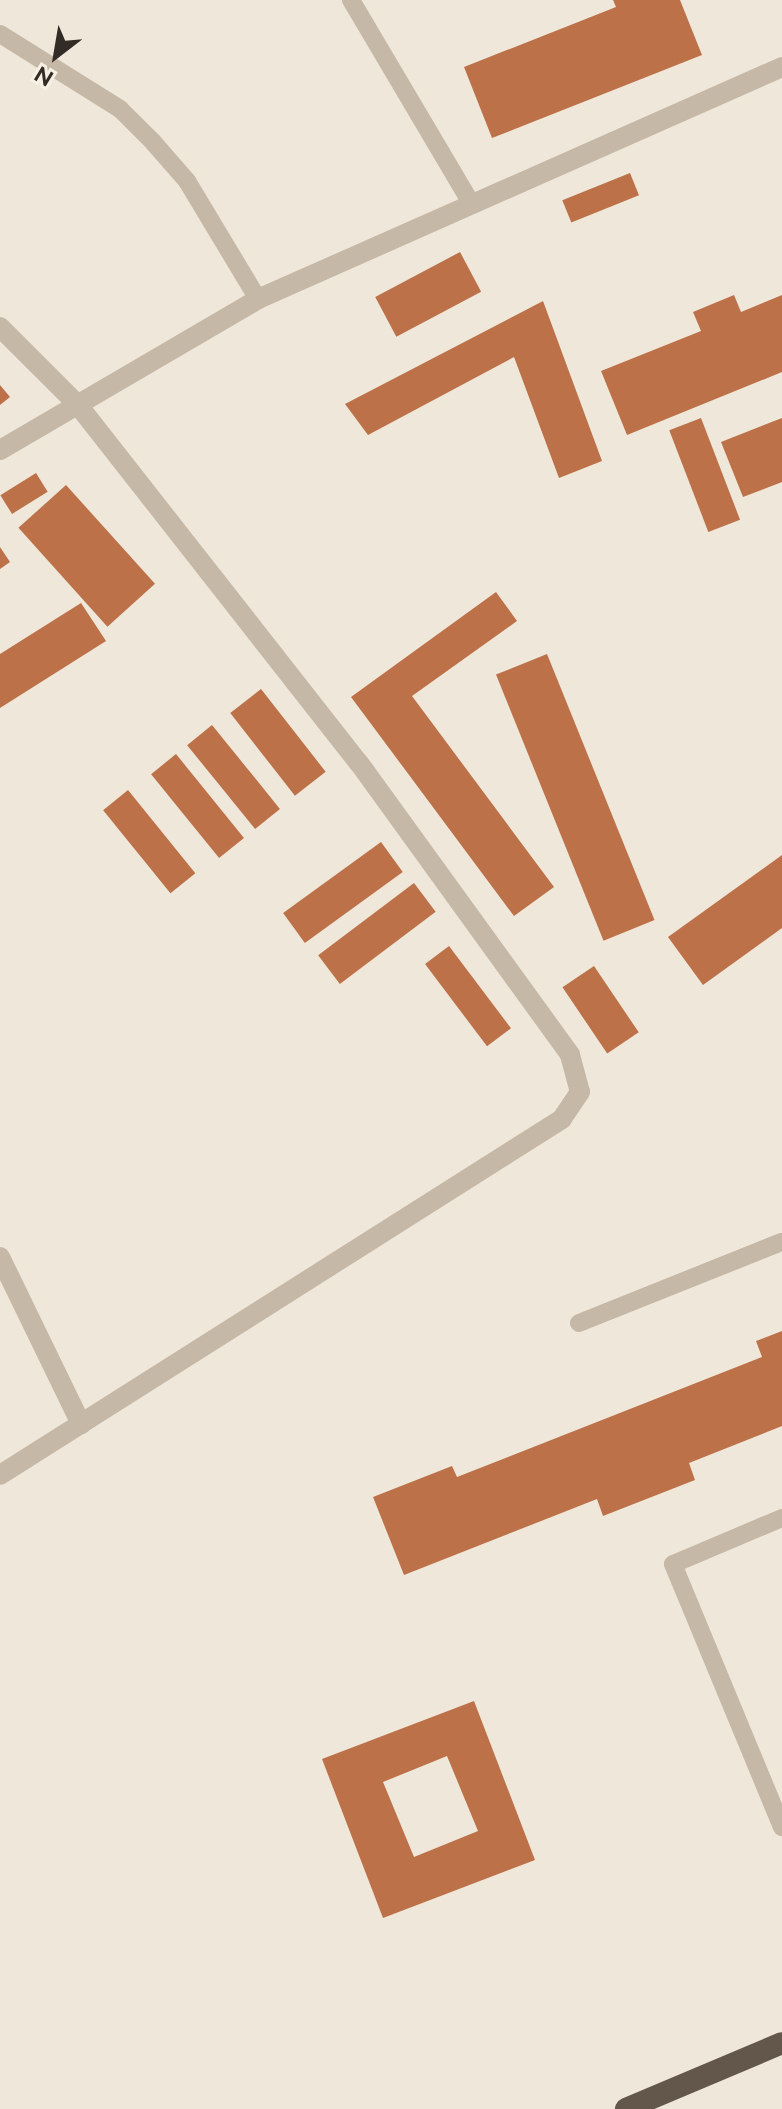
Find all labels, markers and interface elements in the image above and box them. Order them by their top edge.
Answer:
north arrow [16,16,96,96]
text: N [30,61,58,92]

